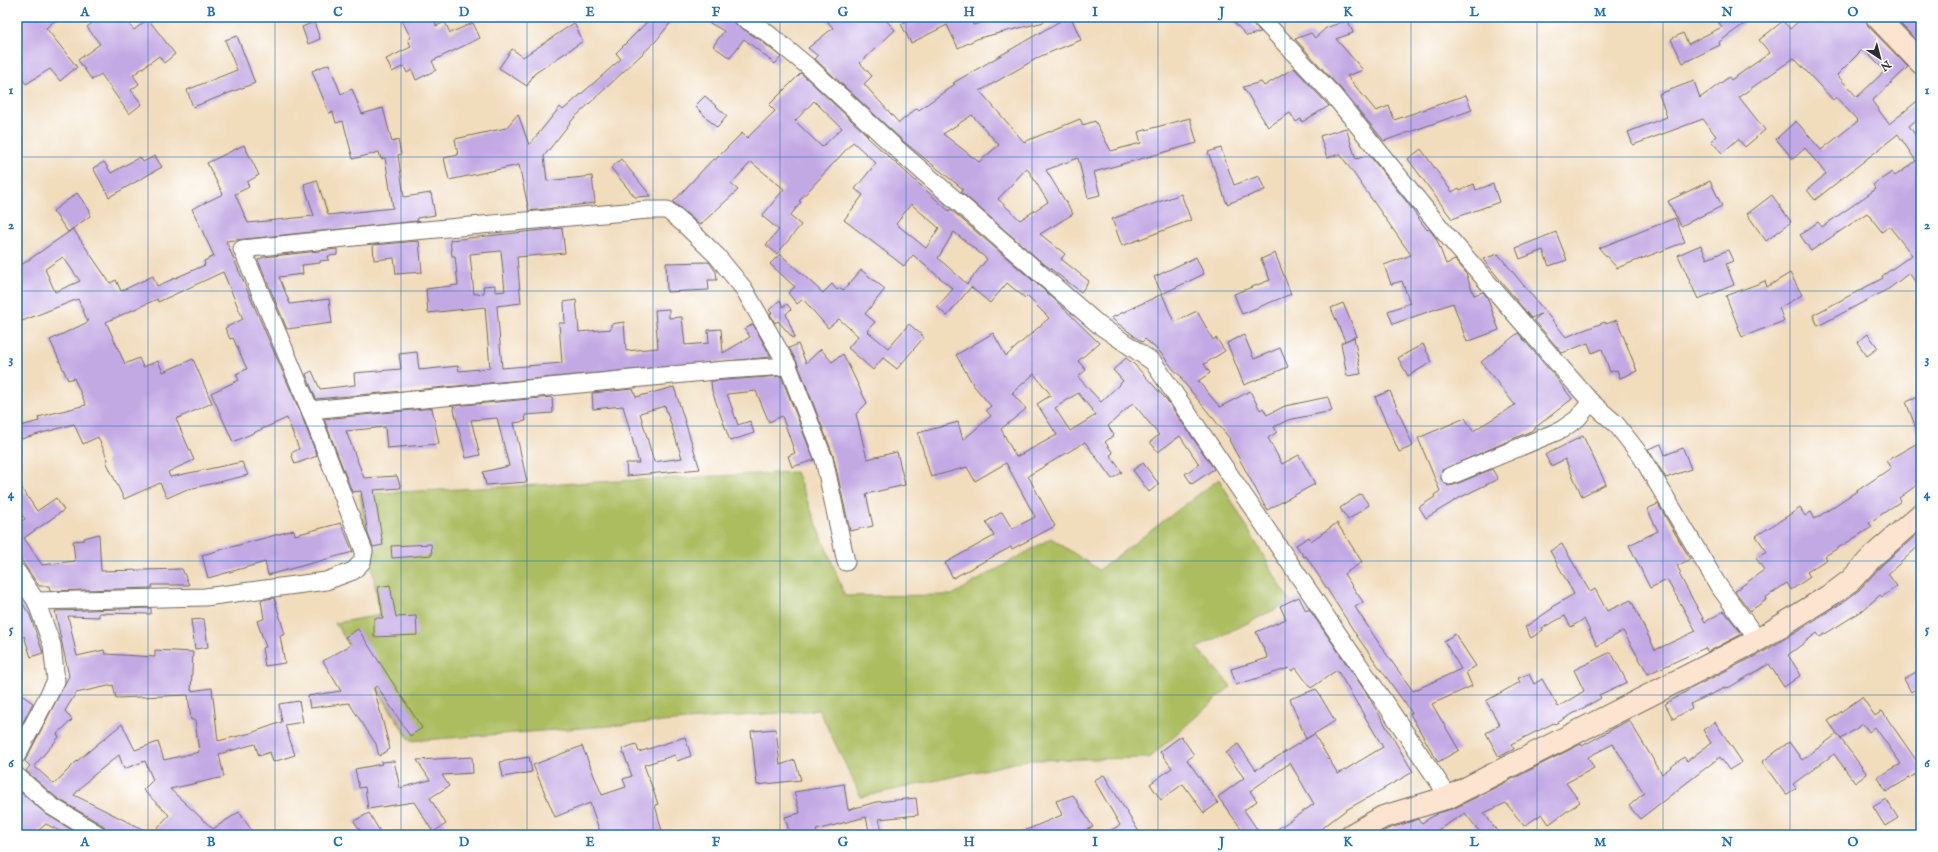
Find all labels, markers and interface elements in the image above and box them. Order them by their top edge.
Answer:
text: A [80,4,91,21]
text: B [207,4,216,21]
text: C [333,4,343,21]
text: D [459,4,470,21]
text: E [585,4,595,21]
text: F [712,4,721,21]
text: G [838,4,849,21]
text: H [963,4,975,21]
text: I [1092,4,1098,21]
text: J [1217,4,1225,21]
text: K [1343,4,1353,21]
text: L [1468,4,1479,21]
text: M [1594,4,1607,21]
text: N [1720,4,1733,21]
text: O [1848,4,1859,21]
north arrow [1860,38,1900,78]
text: N [1877,56,1894,74]
text: 1 [9,82,14,99]
text: 1 [1925,82,1930,99]
text: 2 [8,217,14,234]
text: 2 [1924,217,1930,234]
text: 3 [9,351,14,368]
text: 3 [1925,351,1930,368]
text: 4 [8,486,15,503]
text: 4 [1924,486,1931,503]
text: 5 [9,621,14,638]
text: 5 [1925,621,1930,638]
text: 6 [8,755,14,772]
text: 6 [1924,755,1930,772]
text: A [80,834,91,851]
text: B [207,834,216,851]
text: C [333,834,343,851]
text: D [459,834,470,851]
text: E [585,834,595,851]
text: F [712,834,721,851]
text: G [838,834,849,851]
text: H [963,834,975,851]
text: I [1092,834,1098,851]
text: J [1217,834,1225,851]
text: K [1343,834,1353,851]
text: L [1468,834,1479,851]
text: M [1594,834,1607,851]
text: N [1720,834,1733,851]
text: O [1848,834,1859,851]

